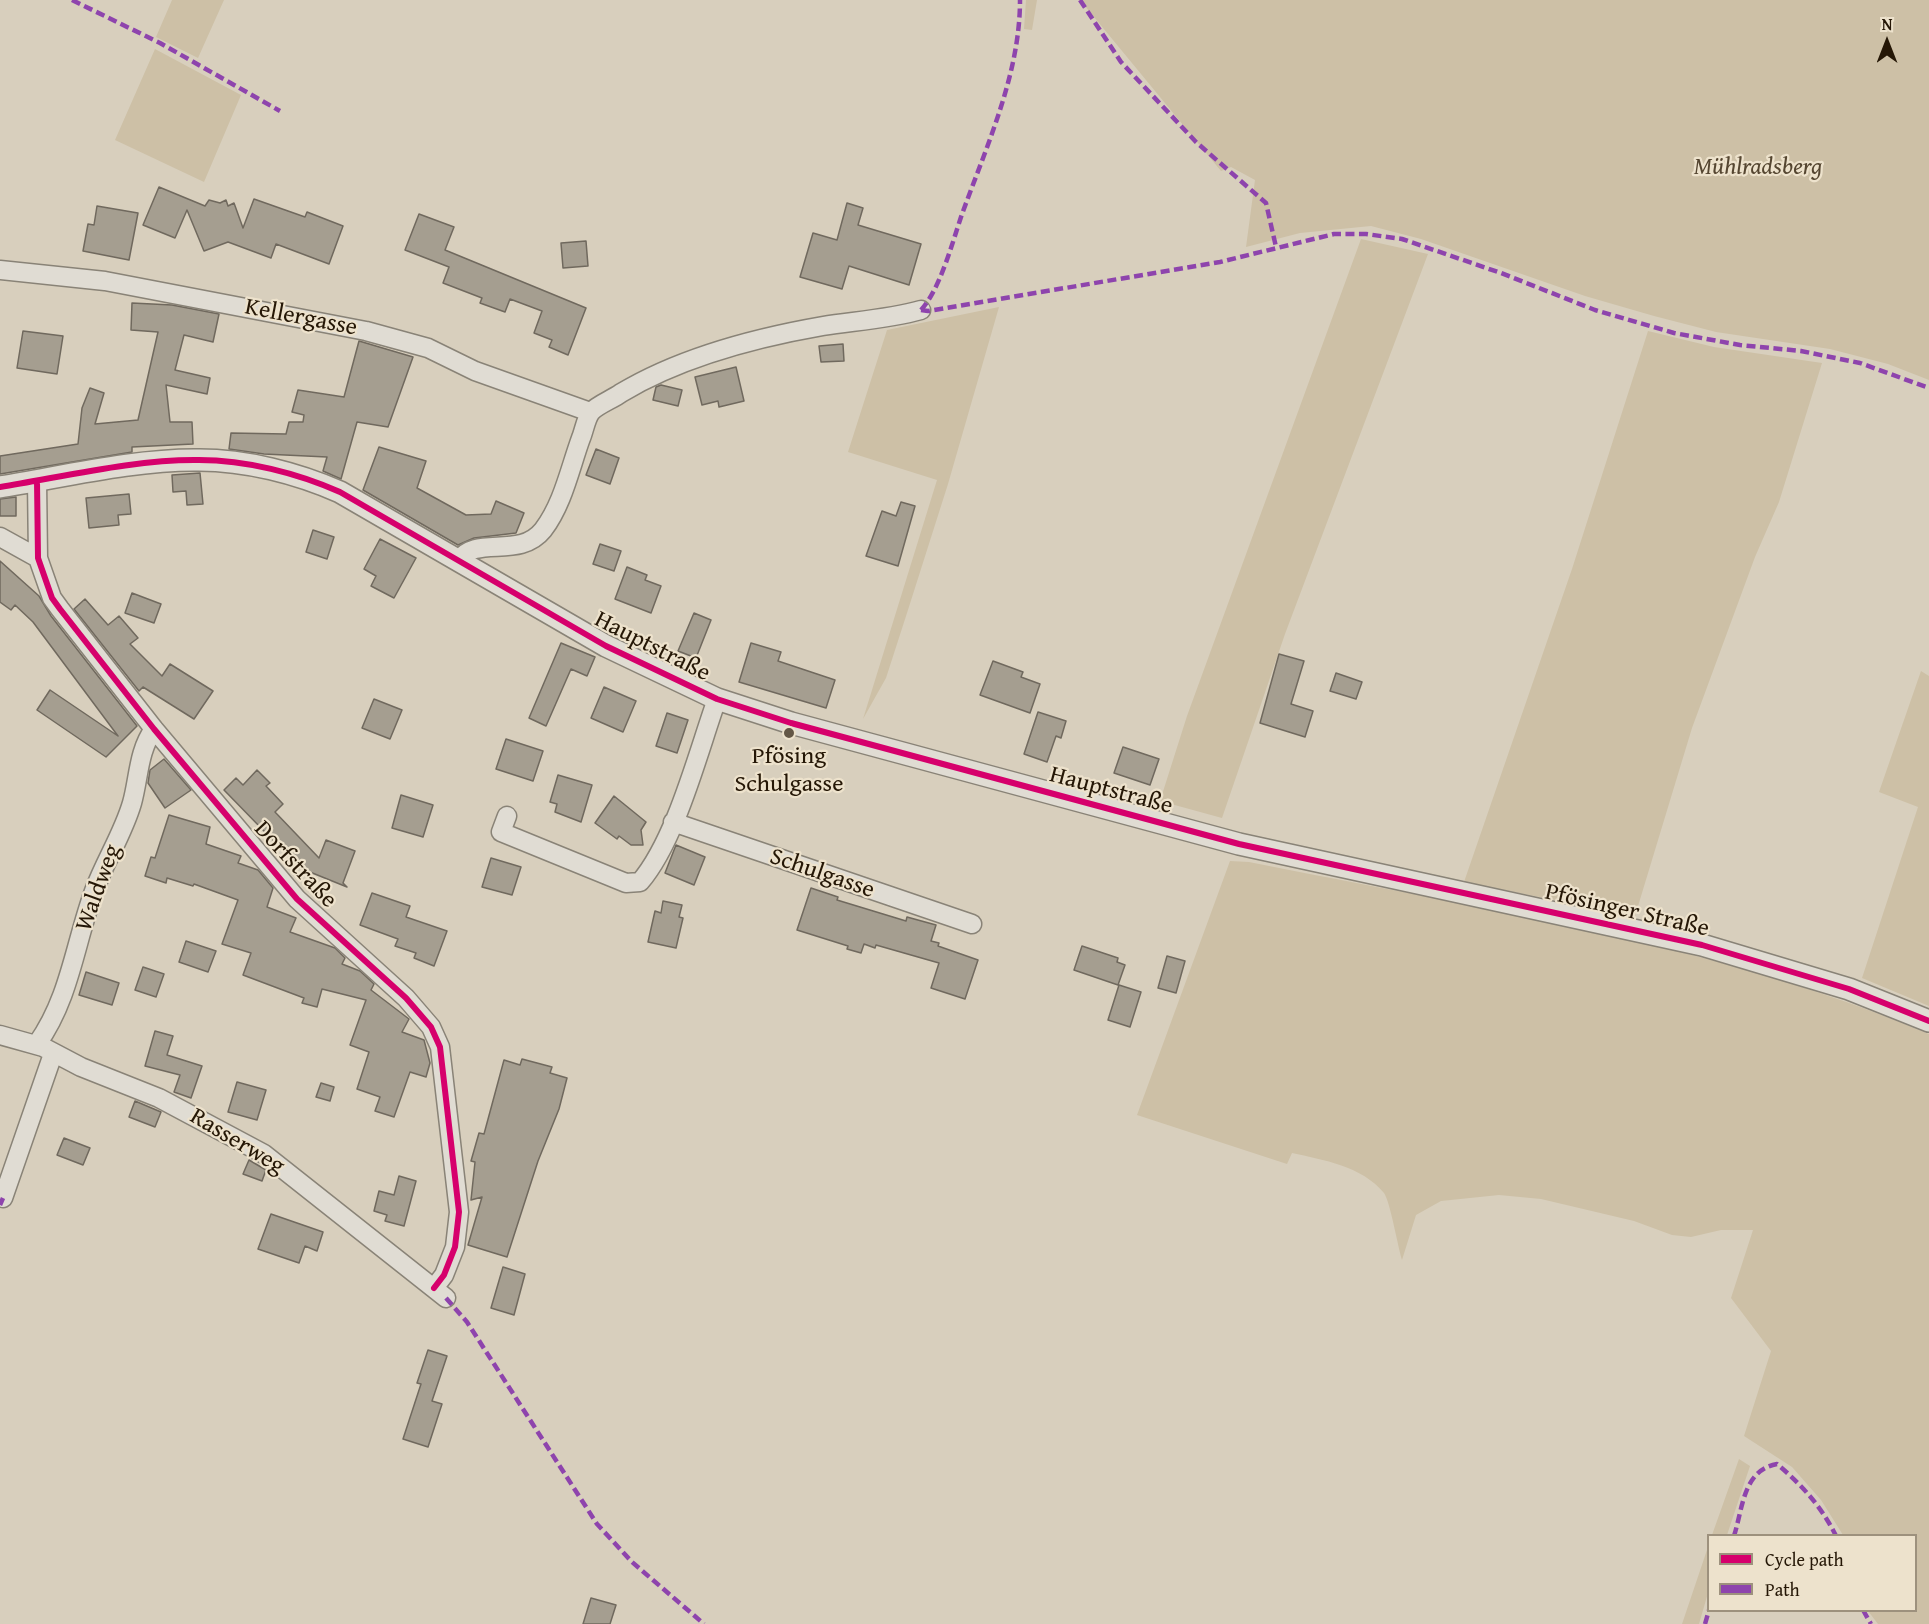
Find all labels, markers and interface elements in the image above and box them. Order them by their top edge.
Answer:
north arrow [1857,12,1917,72]
text: N [1882,12,1892,36]
park label: Mühlradsberg [1694,154,1822,182]
street label: Kellergasse [242,293,360,343]
street label: Hauptstraße [589,606,715,688]
marker: Pfösing Schulgasse [782,726,796,740]
place label: Pfösing Schulgasse [735,743,843,799]
street label: Hauptstraße [1046,761,1176,821]
street label: Dorfstraße [247,815,343,915]
street label: Waldweg [70,841,128,935]
street label: Schulgasse [766,843,878,905]
street label: Pfösinger Straße [1542,878,1712,944]
street label: Rasserweg [185,1103,289,1181]
legend [1707,1534,1917,1612]
text: Cycle path [1765,1546,1844,1573]
text: Path [1765,1576,1800,1603]

